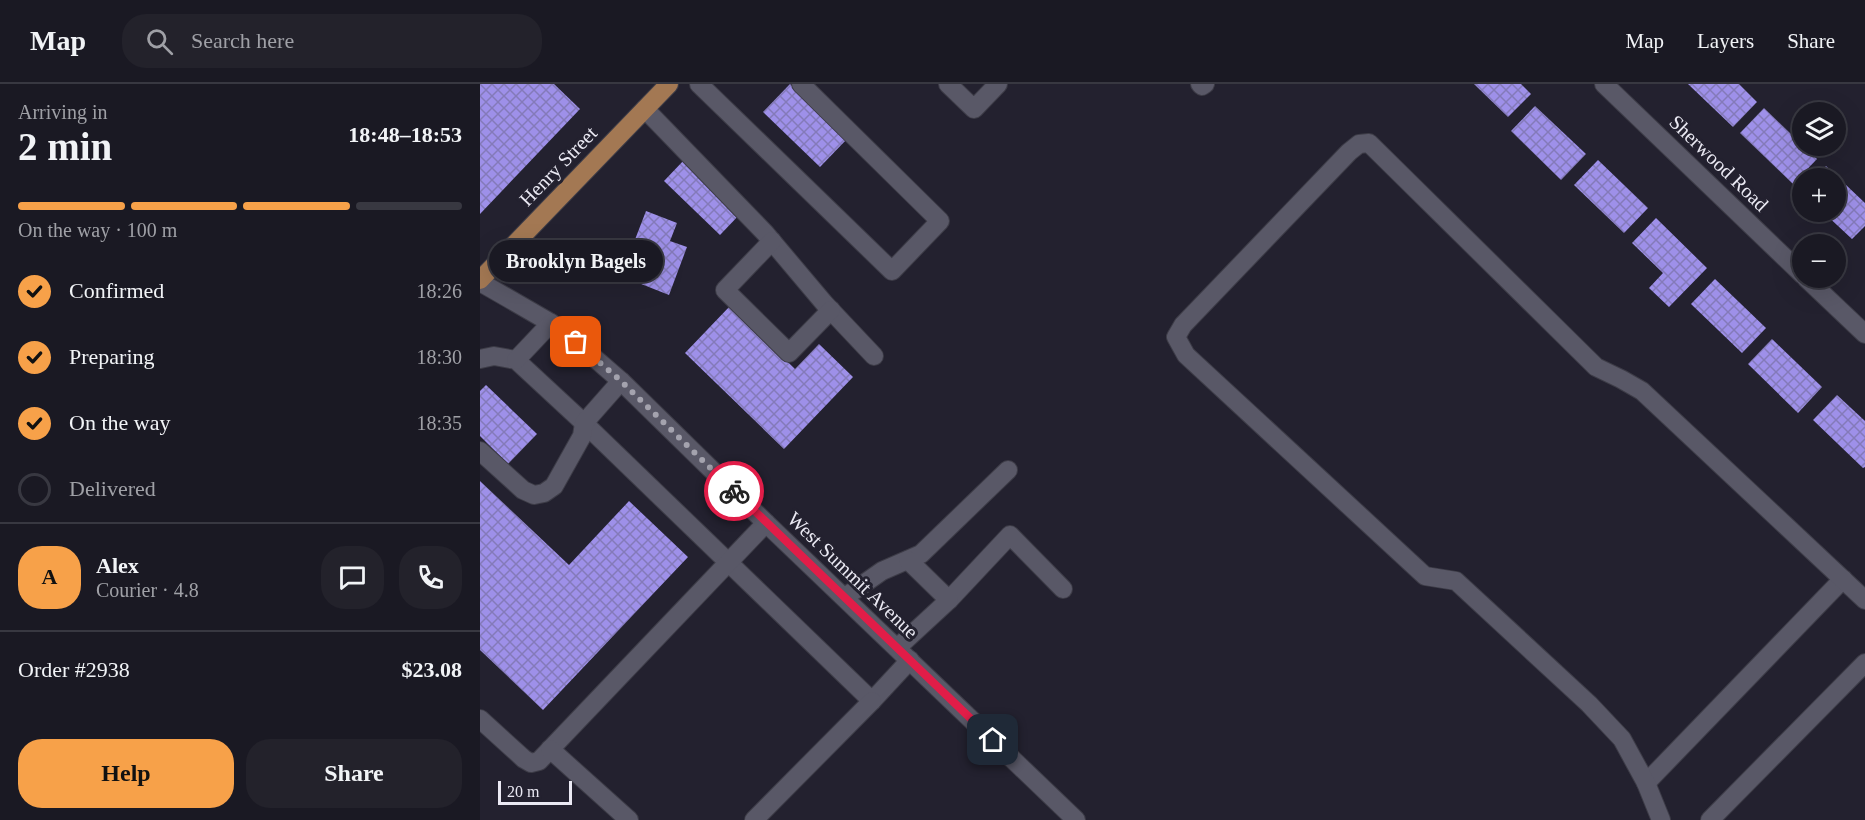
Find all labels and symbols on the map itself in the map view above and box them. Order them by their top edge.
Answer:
street label: Sherwood Road [1665,111,1773,215]
street label: Henry Street [515,121,602,211]
callout: Brooklyn Bagels [489,240,663,282]
pin [550,316,601,367]
courier [704,461,764,521]
street label: West Summit Avenue [783,507,923,643]
pin [967,714,1018,765]
scale bar [498,778,572,806]

